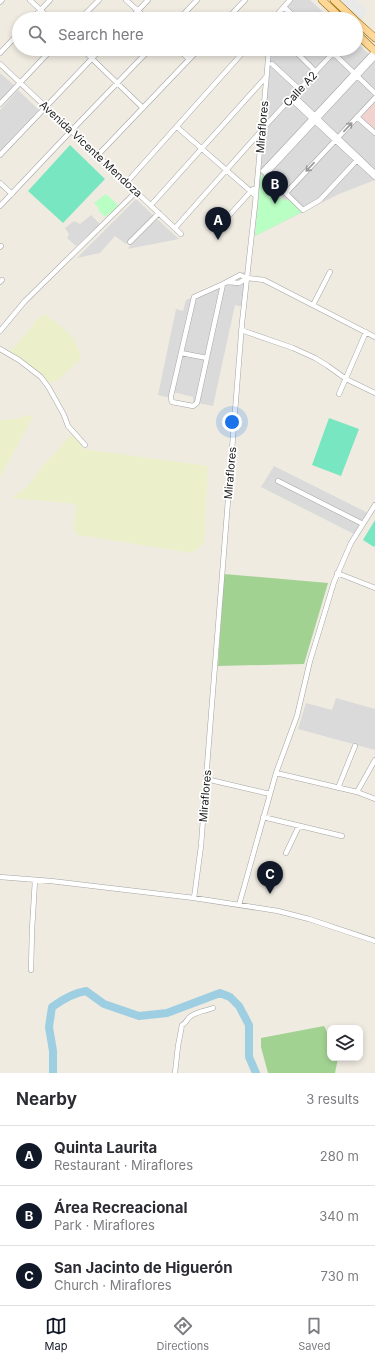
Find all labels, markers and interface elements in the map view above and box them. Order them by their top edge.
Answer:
search box [12,12,363,56]
icon: search [26,23,48,45]
text: Search here [58,25,144,44]
street label: Calle A2 [280,68,320,110]
street label: Avenida Vicente Mendoza [37,98,145,200]
street label: Miraflores [253,100,271,154]
one-way arrow [343,122,352,132]
one-way arrow [305,162,315,172]
pin: B [262,171,288,204]
pin: A [205,207,231,240]
your location [222,412,242,432]
street label: Miraflores [221,446,239,500]
street label: Miraflores [196,769,214,823]
pin: C [257,861,283,894]
map controls [327,1025,363,1061]
button: layers [327,1025,363,1061]
text: Nearby [16,1089,77,1109]
text: 3 results [306,1091,359,1107]
text: Quinta Laurita [54,1138,157,1157]
text: A [24,1148,34,1164]
text: 280 m [320,1148,359,1164]
text: Restaurant · Miraflores [54,1157,193,1173]
text: Área Recreacional [54,1198,187,1217]
text: B [25,1208,33,1224]
text: 340 m [319,1208,359,1224]
text: Park · Miraflores [54,1217,155,1233]
text: San Jacinto de Higuerón [54,1258,232,1277]
text: C [24,1268,34,1284]
text: 730 m [321,1268,359,1284]
text: Church · Miraflores [54,1277,172,1293]
tab: Map [45,1315,67,1353]
tab: Directions [157,1315,209,1353]
tab: Saved [298,1315,330,1353]

